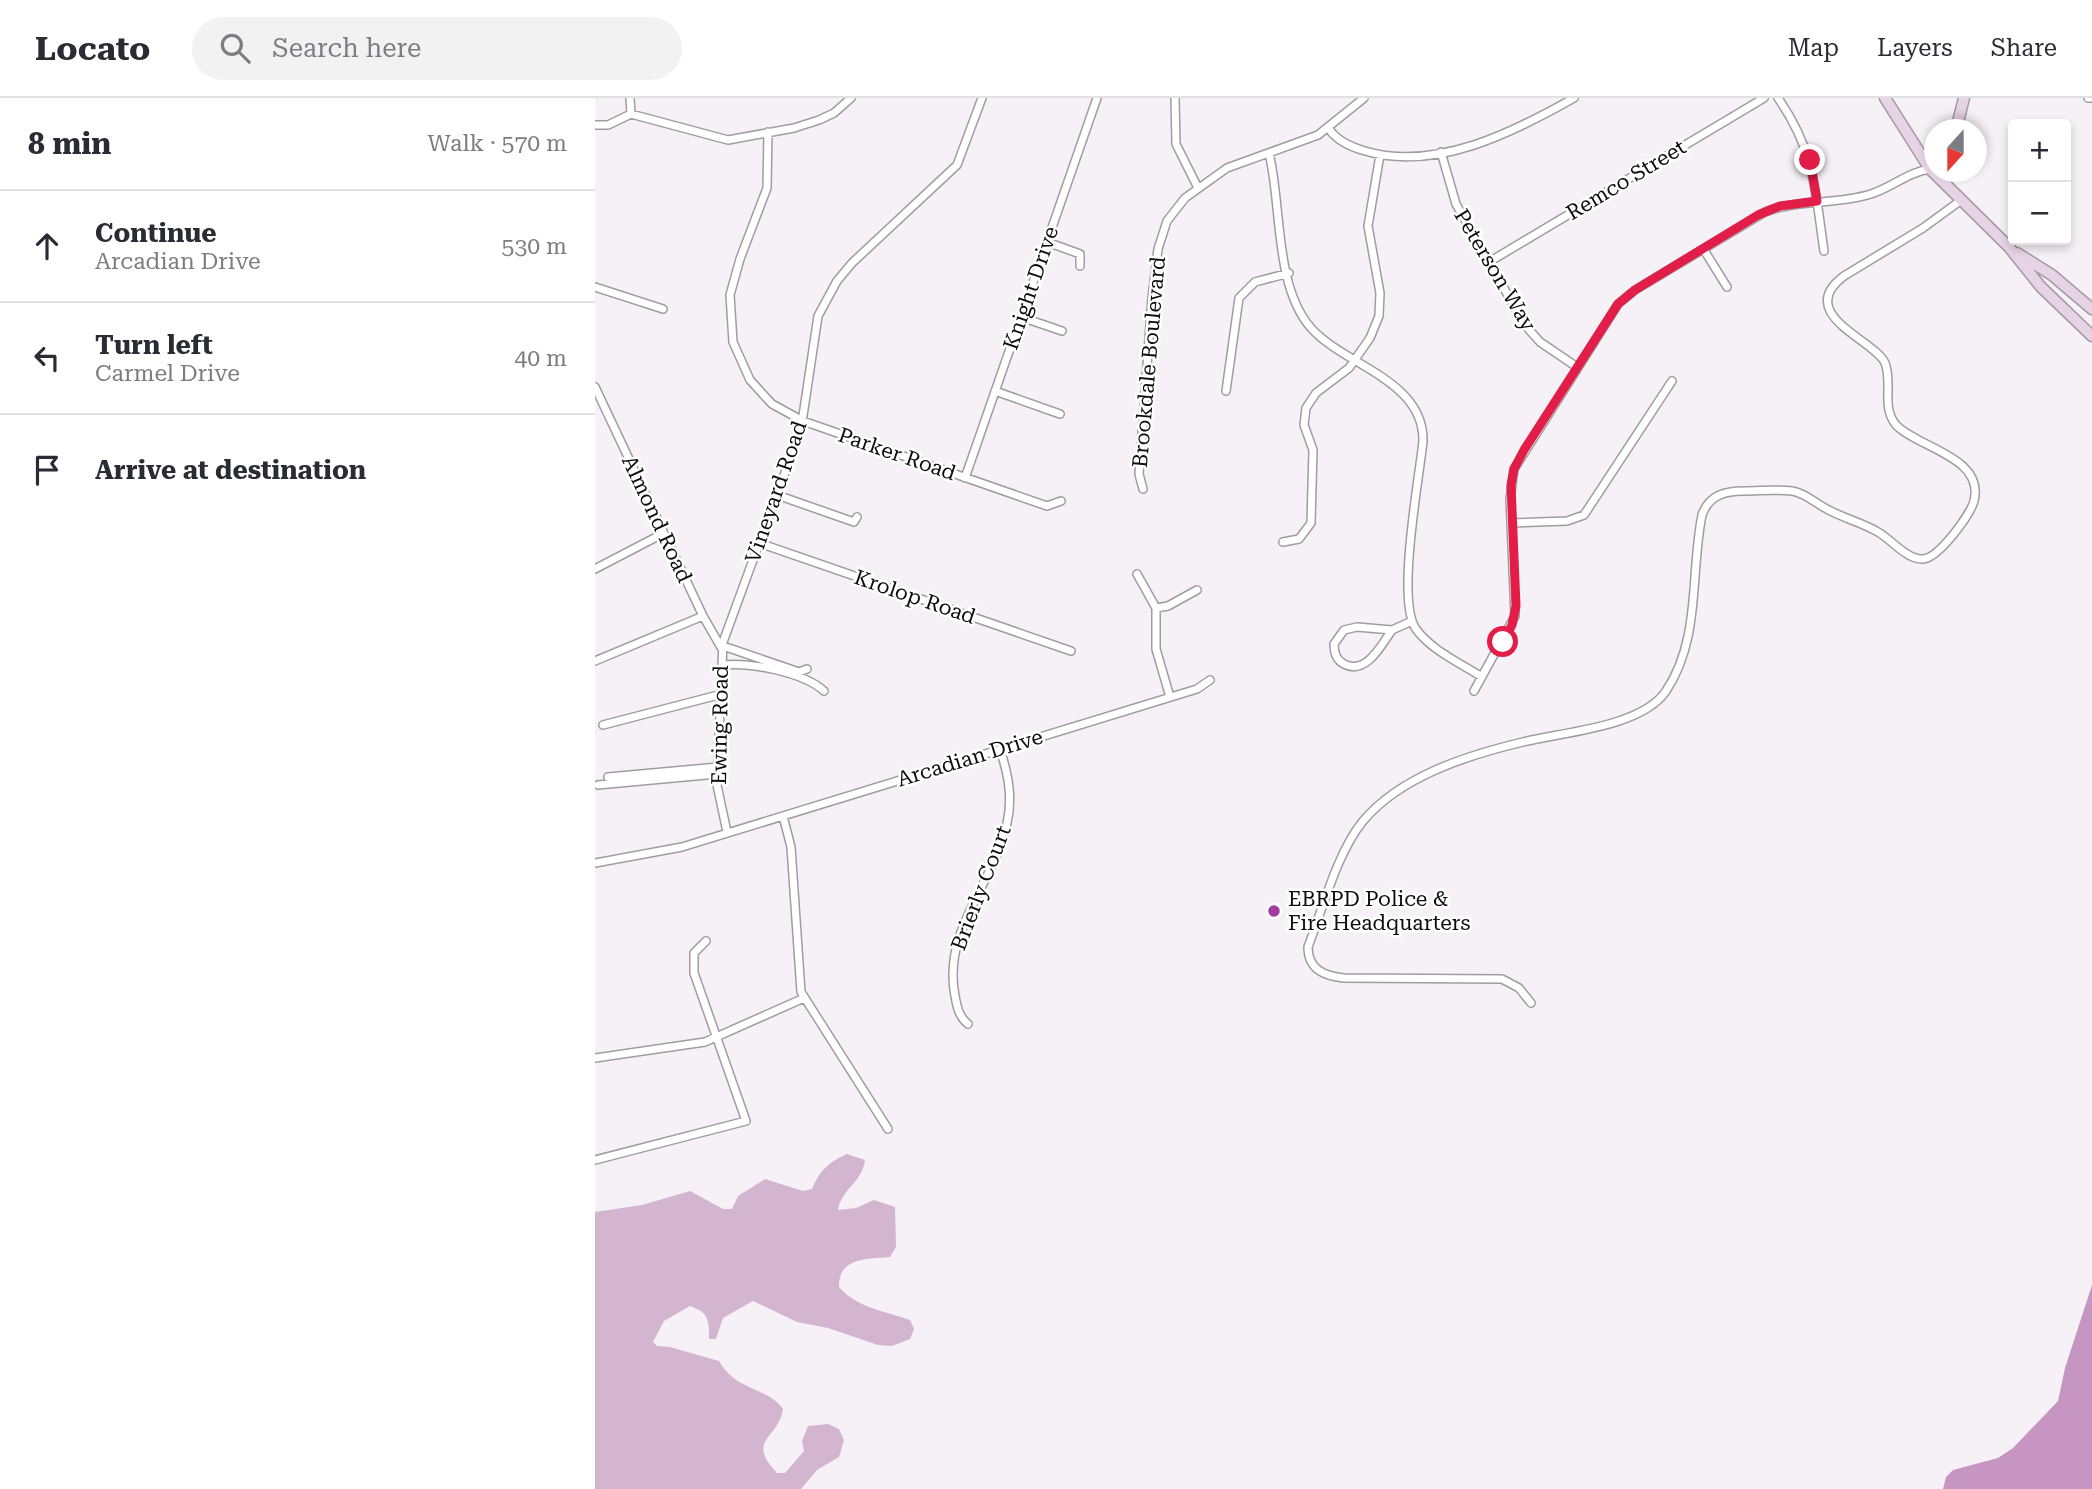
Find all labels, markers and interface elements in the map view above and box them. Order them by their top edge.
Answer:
search box [192,17,682,80]
text: Locato [35,29,150,68]
icon: search [216,29,254,67]
text: Search here [272,33,421,63]
text: Map [1788,34,1839,62]
text: Layers [1877,34,1953,62]
text: Share [1991,34,2057,62]
north arrow [1924,119,1987,182]
map controls [2008,119,2071,245]
button: + [2008,119,2071,182]
text: 8 min [28,126,111,161]
text: Walk · 570 m [428,130,567,157]
street label: Remco Street [1562,135,1690,225]
route end [1794,144,1825,175]
button: − [2008,182,2071,245]
street label: Peterson Way [1449,205,1541,336]
text: Continue [95,218,217,248]
street label: Knight Drive [999,223,1063,353]
icon: ahead [28,227,66,265]
text: 530 m [502,233,567,260]
text: Arcadian Drive [95,248,261,275]
street label: Brookdale Boulevard [1128,255,1170,469]
text: Turn left [95,330,213,360]
icon: left [28,339,66,377]
text: 40 m [514,345,567,372]
text: Carmel Drive [95,360,240,387]
street label: Vineyard Road [740,417,812,566]
street label: Parker Road [835,423,959,485]
icon: arrive [28,451,66,489]
street label: Almond Road [617,452,697,587]
text: Arrive at destination [95,455,366,485]
street label: Krolop Road [851,565,979,629]
route start [1487,626,1518,657]
street label: Ewing Road [707,664,733,785]
street label: Arcadian Drive [894,724,1046,792]
street label: Brierly Court [946,822,1016,954]
place label: EBRPD Police & Fire Headquarters [1288,887,1470,935]
marker: EBRPD Police & Fire Headquarters [1266,903,1282,919]

